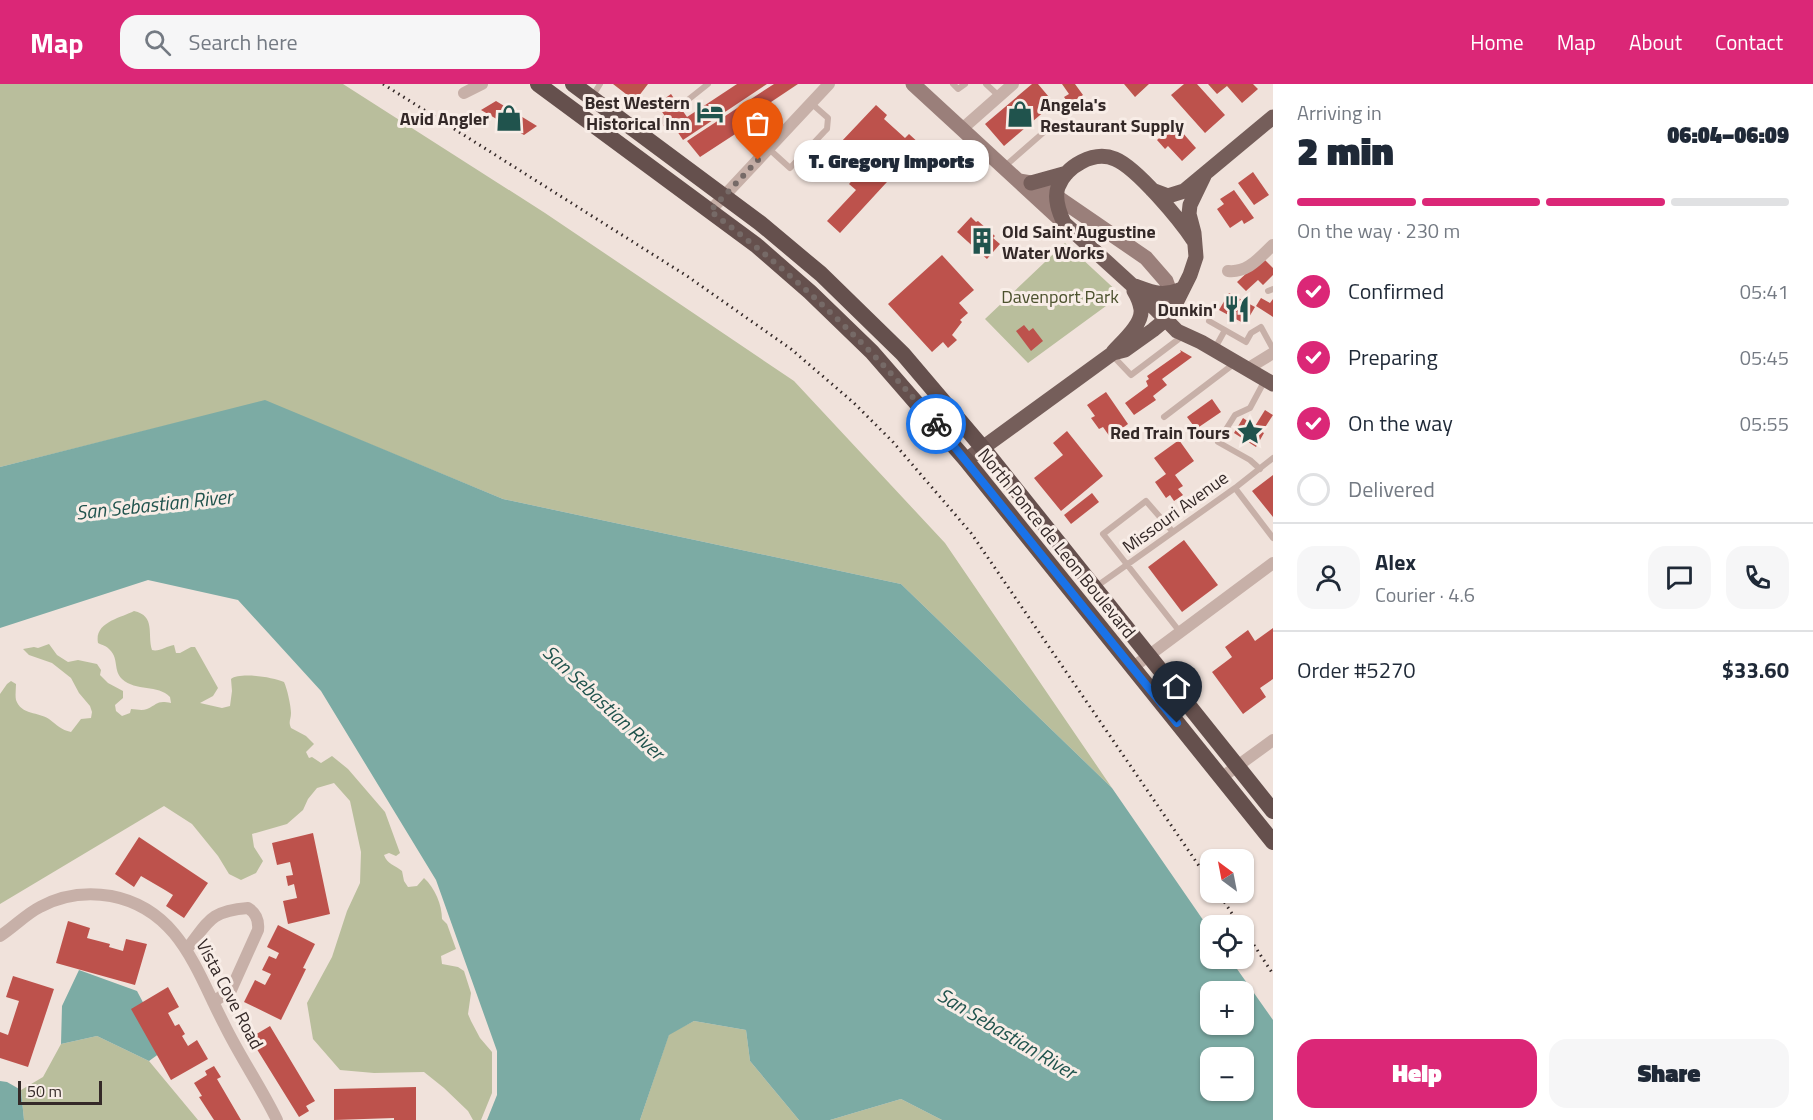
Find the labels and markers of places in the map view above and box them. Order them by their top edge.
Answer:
place label: Best Western Historical Inn [584,89,690,137]
place label: Angela's Restaurant Supply [1040,91,1184,139]
hotel icon: Best Western Historical Inn [695,97,725,127]
pin [732,98,783,160]
shop icon: Angela's Restaurant Supply [1005,99,1035,129]
shop icon: Avid Angler [494,103,524,133]
place label: Avid Angler [400,105,489,132]
callout: T. Gregory Imports [794,139,989,181]
place label: Old Saint Augustine Water Works [1002,218,1156,266]
building icon: Old Saint Augustine Water Works [967,226,997,256]
restaurant icon: Dunkin' [1222,294,1252,324]
place label: Dunkin' [1158,296,1217,323]
place icon: Red Train Tours [1235,417,1265,447]
place label: Red Train Tours [1110,419,1230,446]
pin [1151,661,1202,723]

